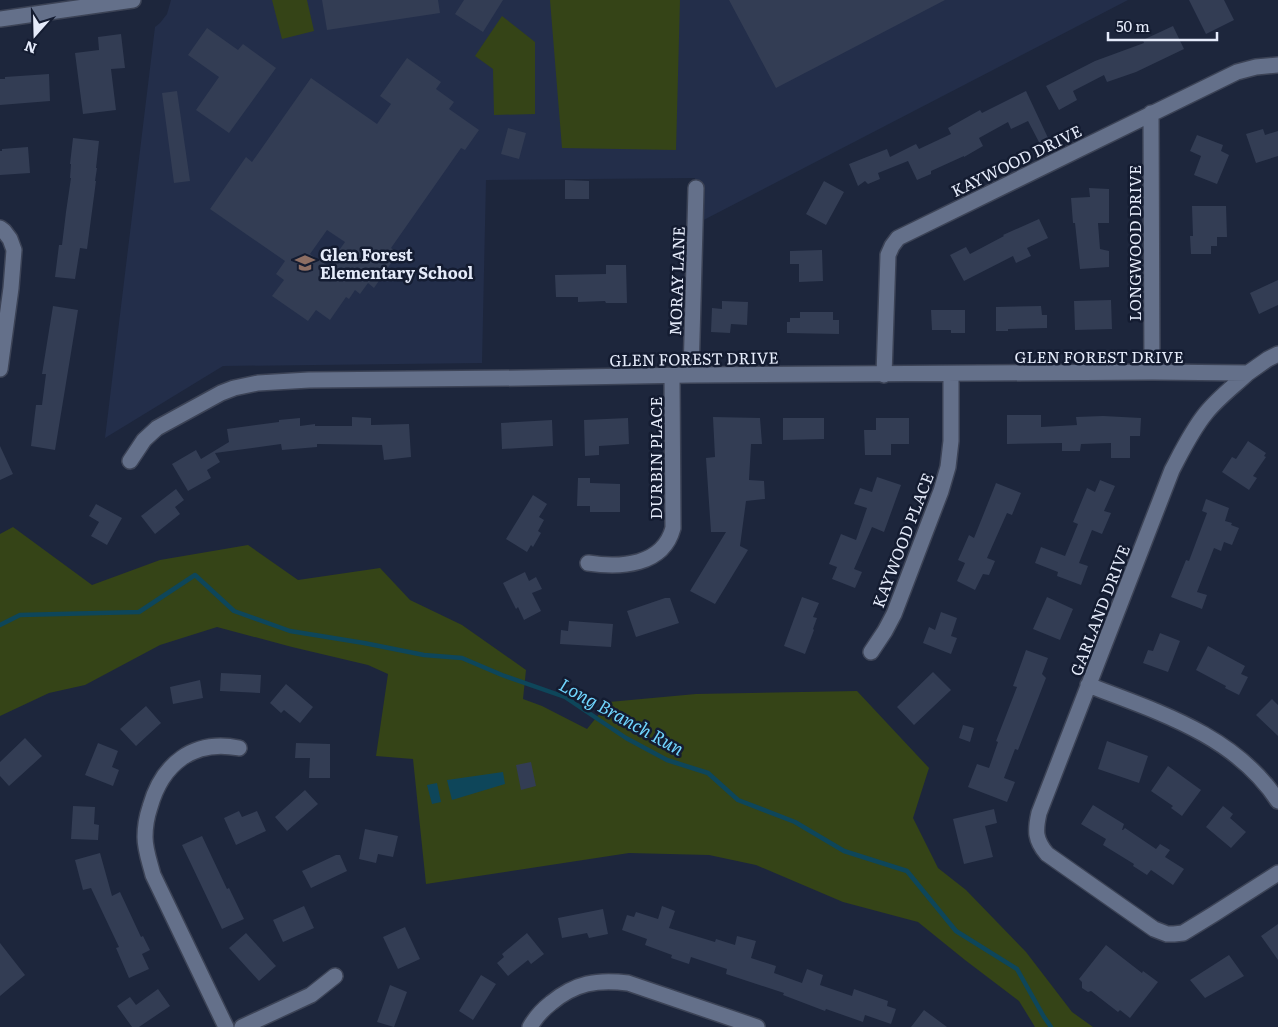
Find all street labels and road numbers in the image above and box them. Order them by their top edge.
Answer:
street label: KAYWOOD DRIVE [947,118,1085,202]
street label: LONGWOOD DRIVE [1122,165,1146,321]
street label: MORAY LANE [662,226,690,336]
street label: GLEN FOREST DRIVE [1014,344,1184,368]
street label: GLEN FOREST DRIVE [609,345,779,371]
street label: DURBIN PLACE [643,396,667,520]
street label: KAYWOOD PLACE [865,469,939,611]
street label: GARLAND DRIVE [1063,541,1135,679]

